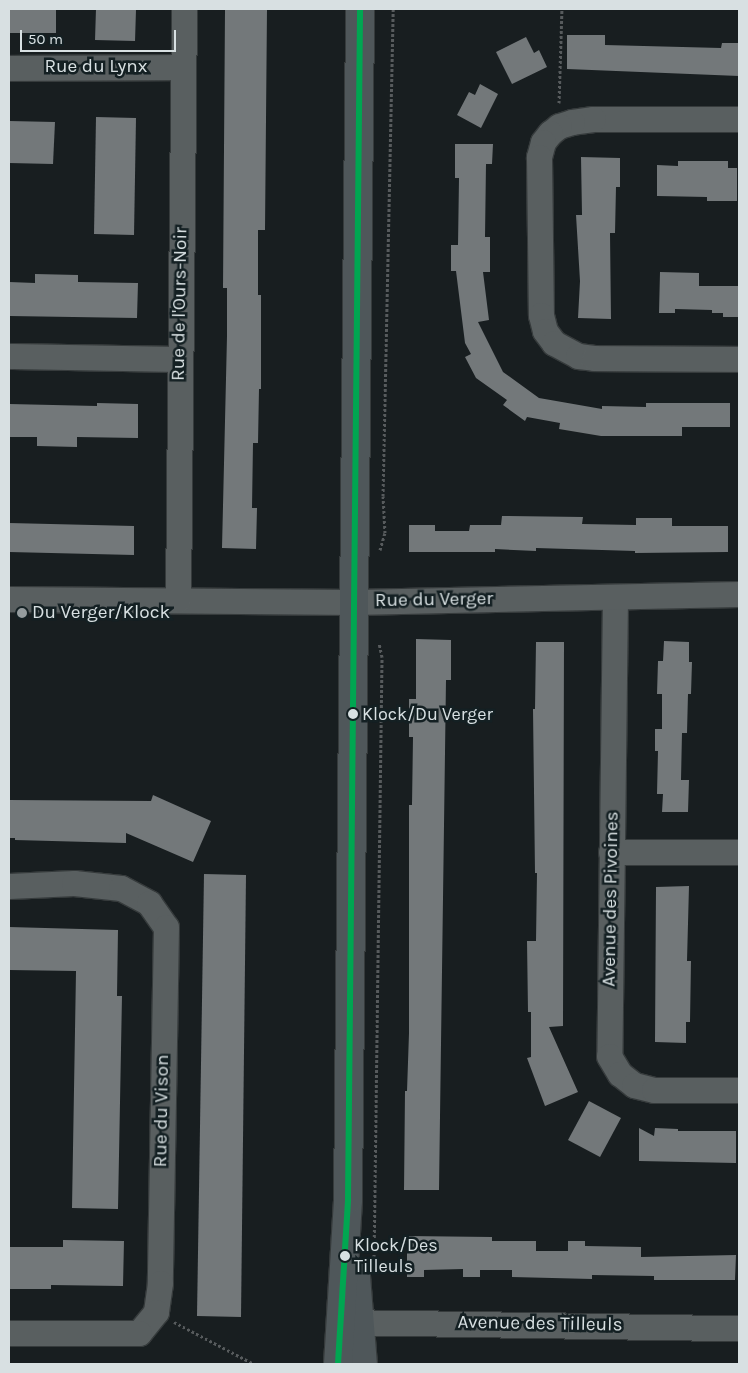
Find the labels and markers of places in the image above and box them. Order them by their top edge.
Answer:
place label: Du Verger/Klock [32,602,170,624]
marker: Du Verger/Klock [16,607,28,619]
place label: Klock/Du Verger [362,703,493,725]
marker: Klock/Du Verger [348,709,358,719]
place label: Klock/Des Tilleuls [354,1235,438,1278]
marker: Klock/Des Tilleuls [340,1251,350,1261]

